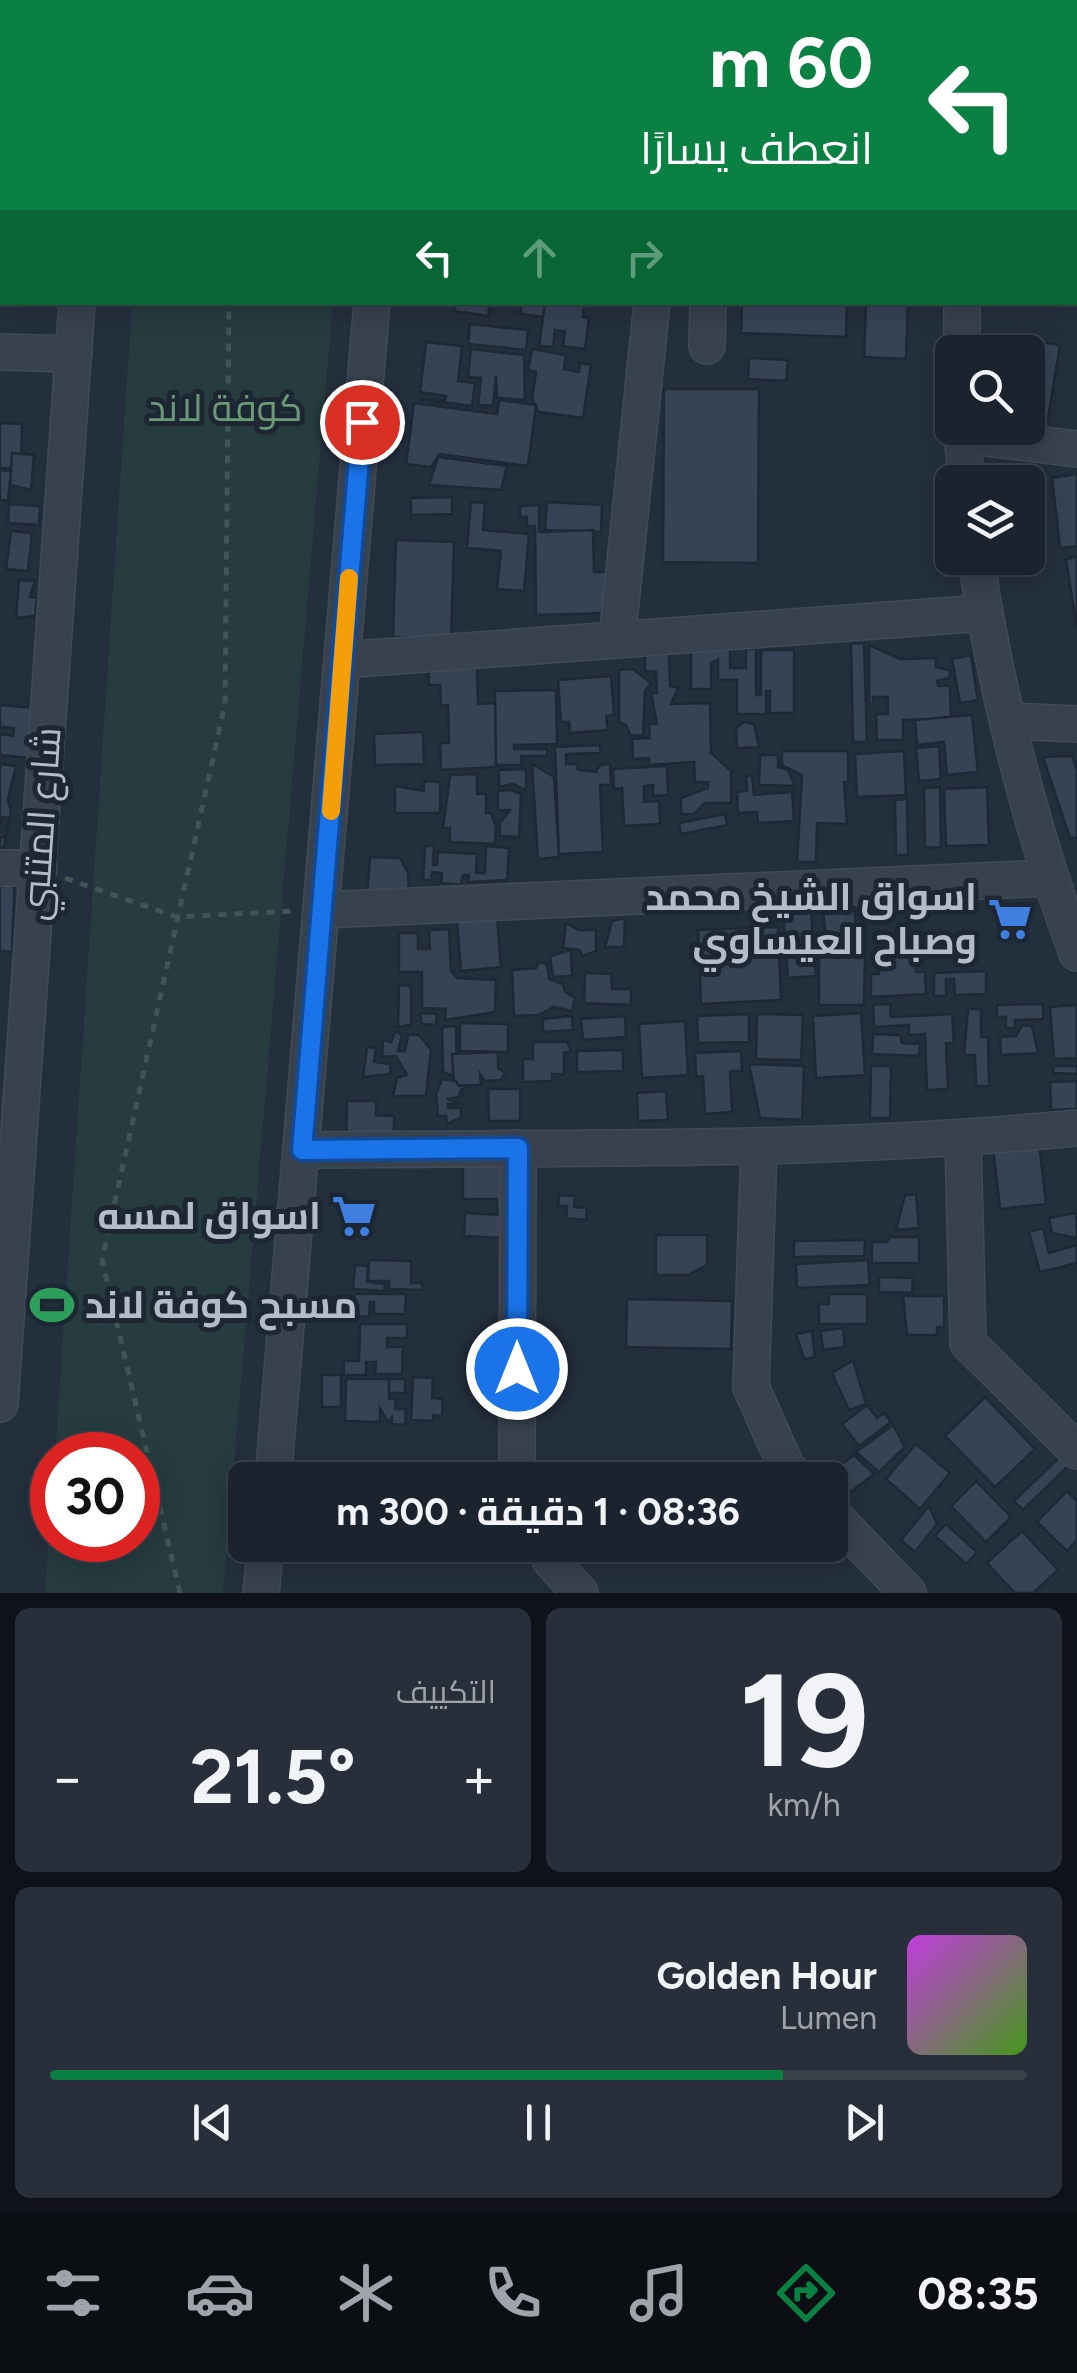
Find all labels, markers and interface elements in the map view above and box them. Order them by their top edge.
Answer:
text: 60 m [709,20,873,105]
icon: left [908,40,1038,170]
text: انعطف يسارًا [640,121,873,175]
icon: left [407,230,462,285]
icon: ahead [512,230,567,285]
icon: right [617,230,672,285]
map controls [935,335,1045,575]
button: search [935,335,1045,445]
pin [320,380,405,465]
park label: كوفة لاند [147,385,303,431]
icon: arrive [335,395,390,450]
button: layers [935,465,1045,575]
street label: شارع المتنبي [11,726,78,923]
place label: اسواق الشيخ محمد وصباح العيساوي [646,874,977,972]
supermarket icon: اسواق الشيخ محمد وصباح العيساوي [986,895,1034,943]
supermarket icon: اسواق لمسه [330,1192,378,1240]
place label: اسواق لمسه [97,1193,321,1239]
sports icon: مسبح كوفة لاند [28,1281,76,1329]
place label: مسبح كوفة لاند [85,1282,357,1331]
position arrow [465,1317,569,1421]
speed limit sign: 30 [30,1432,160,1562]
text: 08:36 · 1 دقيقة · 300 m [336,1489,740,1535]
text: 19 [739,1643,869,1799]
text: التكييف [396,1673,496,1711]
text: 21.5° [190,1732,356,1822]
text: − [50,1745,84,1811]
text: + [462,1745,496,1811]
text: km/h [767,1786,841,1824]
text: Golden Hour [656,1953,877,1999]
text: Lumen [780,1999,877,2037]
icon: previous [185,2095,240,2150]
icon: pause [511,2095,566,2150]
icon: next [837,2095,892,2150]
icon: filters [38,2258,108,2328]
icon: car [185,2258,255,2328]
icon: climate [331,2258,401,2328]
icon: phone [478,2258,548,2328]
icon: music [624,2258,694,2328]
icon: directions [771,2258,841,2328]
text: 08:35 [917,2266,1039,2320]

